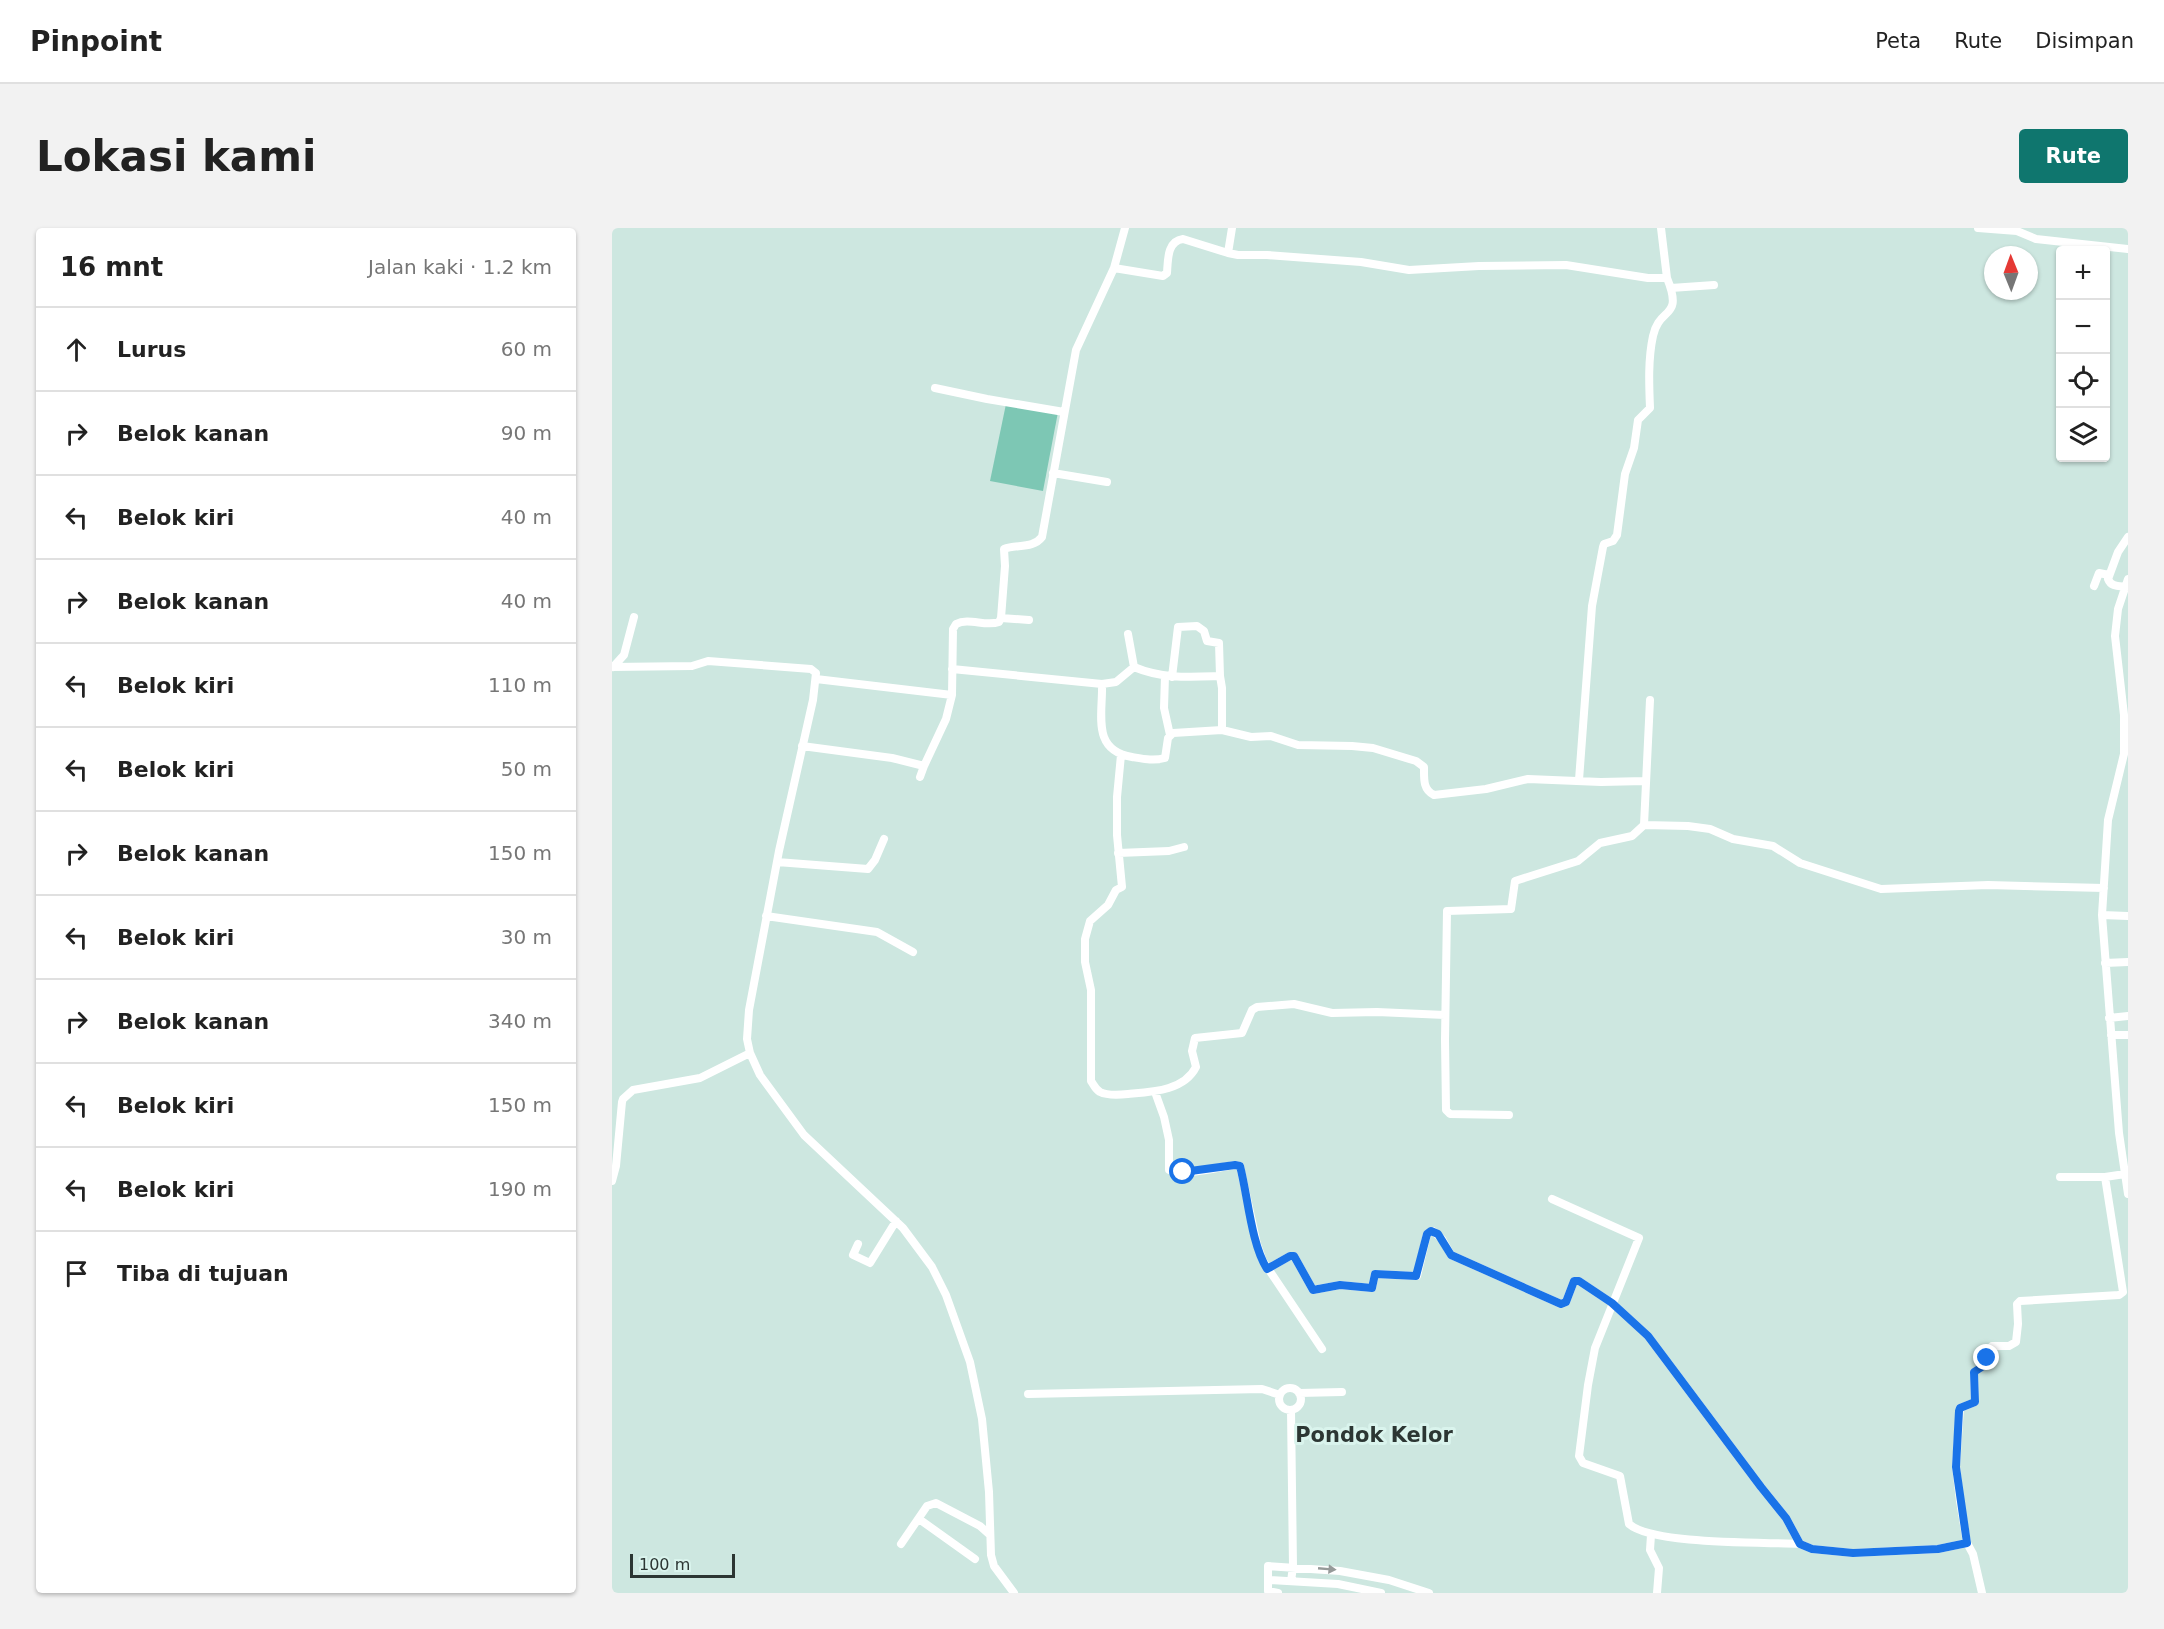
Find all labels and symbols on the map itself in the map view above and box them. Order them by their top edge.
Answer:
north arrow [1984,246,2038,300]
route start [1169,1158,1195,1184]
route end [1973,1344,1999,1370]
district label: Pondok Kelor [1295,1423,1453,1447]
scale bar [630,1551,735,1578]
one-way arrow [1317,1564,1336,1574]

